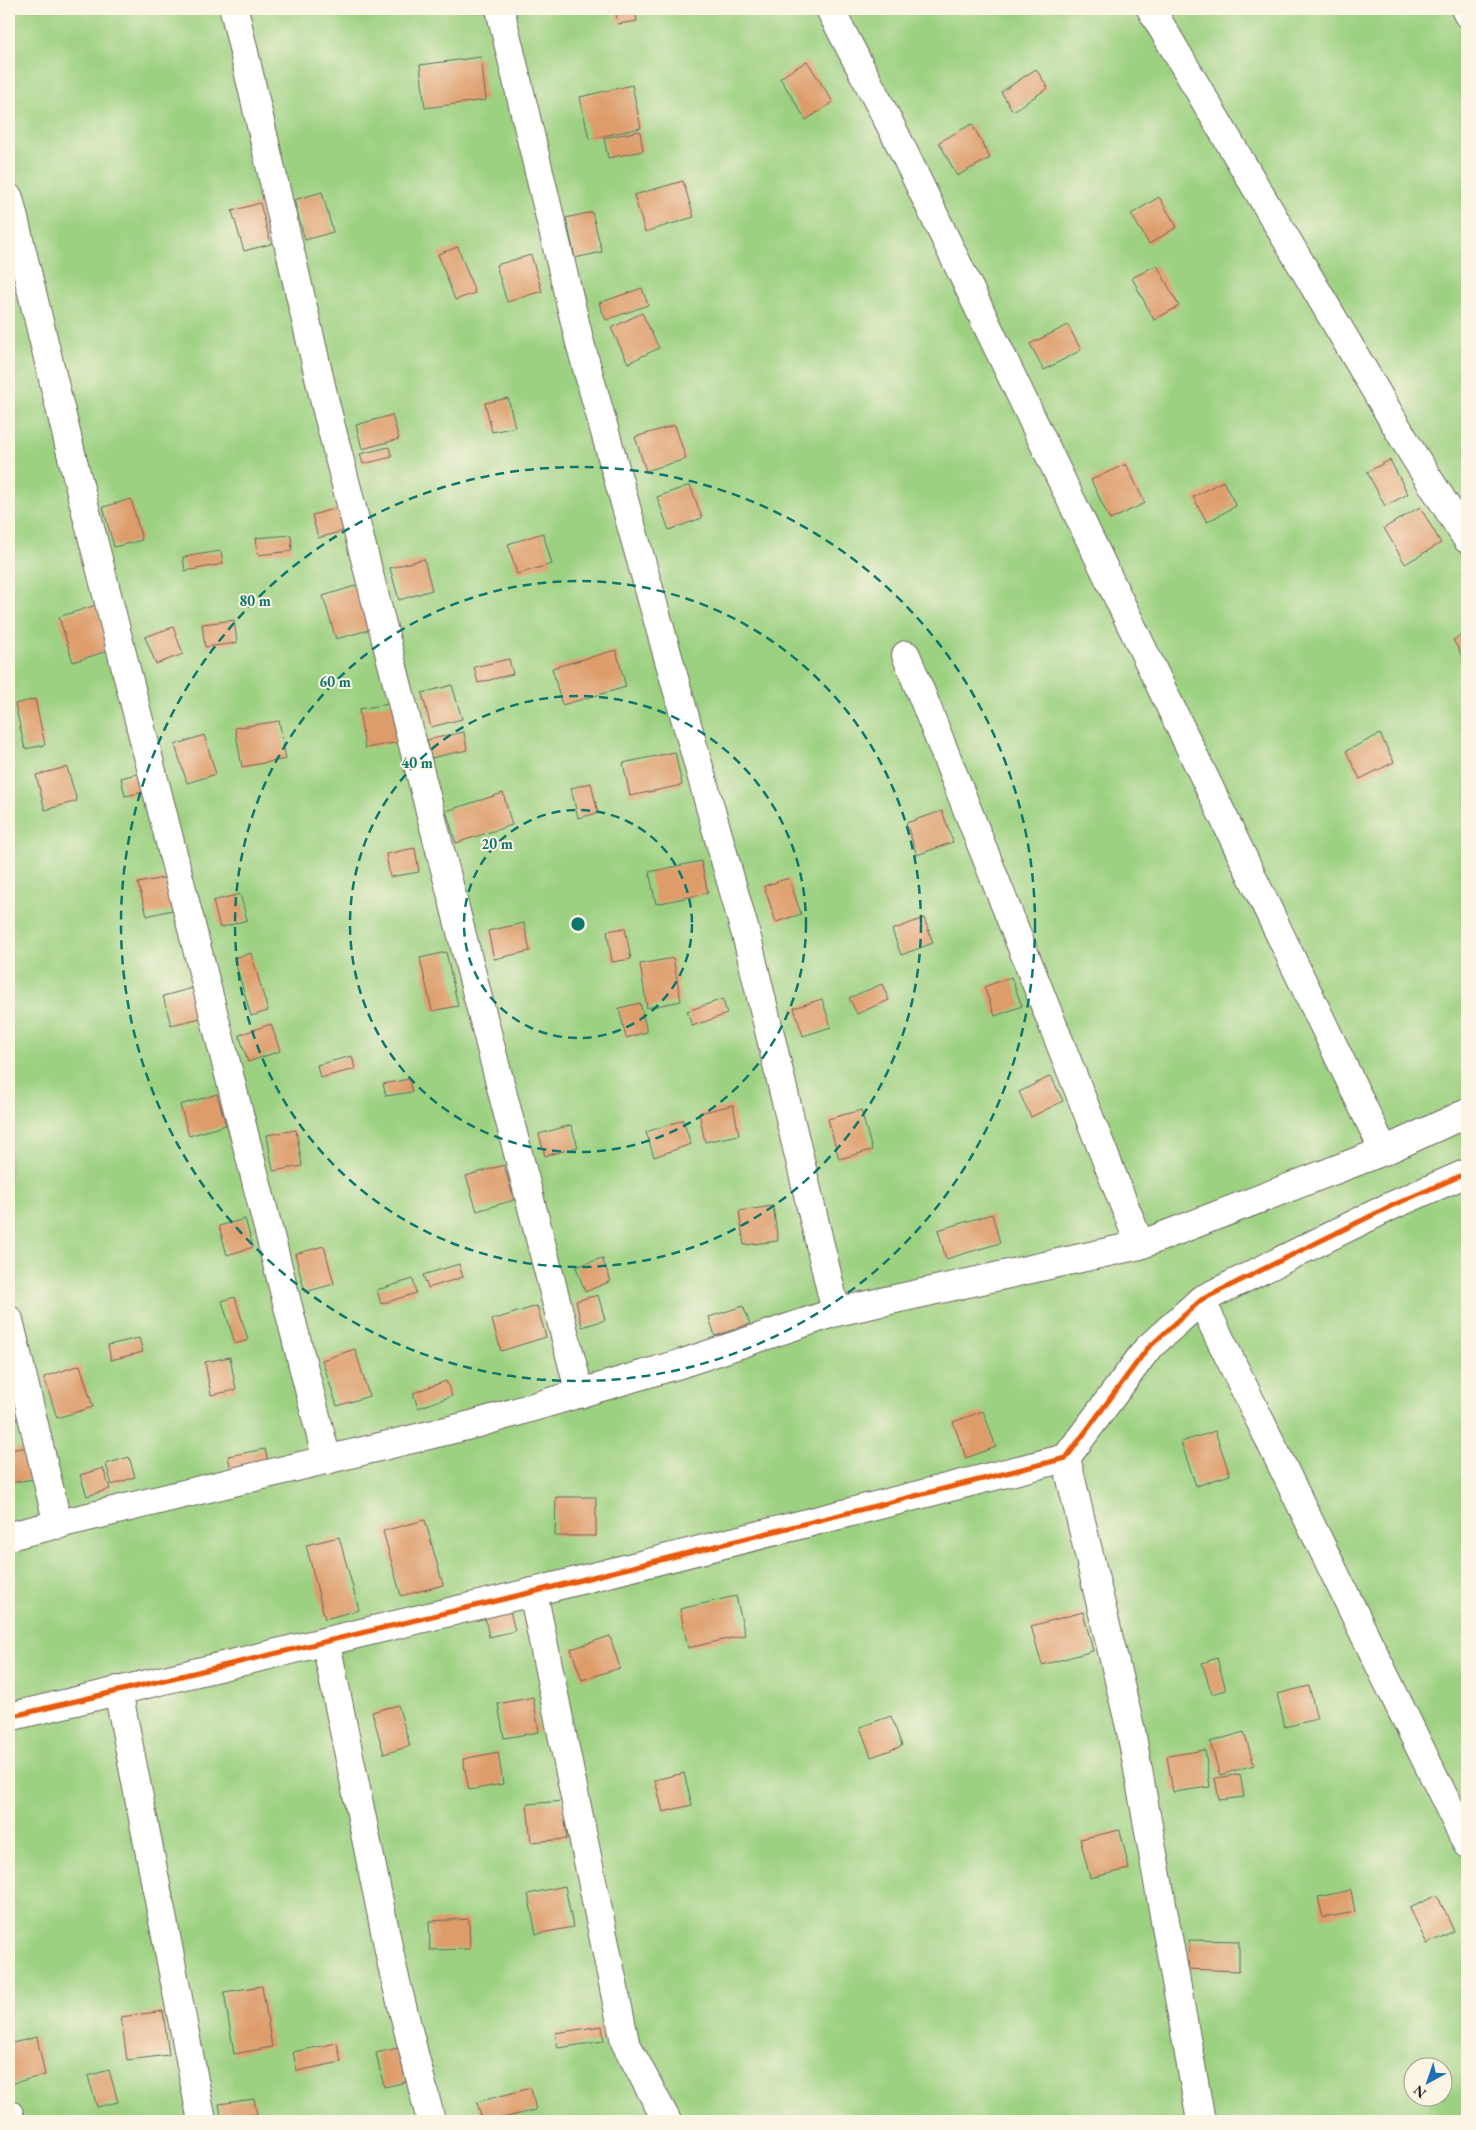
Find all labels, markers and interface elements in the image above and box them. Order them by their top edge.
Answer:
text: 80 m [239,591,271,610]
text: 60 m [319,672,351,691]
text: 40 m [401,753,433,772]
text: 20 m [481,834,513,853]
centre of rings [569,915,587,933]
north arrow [1404,2058,1454,2108]
text: N [1409,2081,1430,2102]

